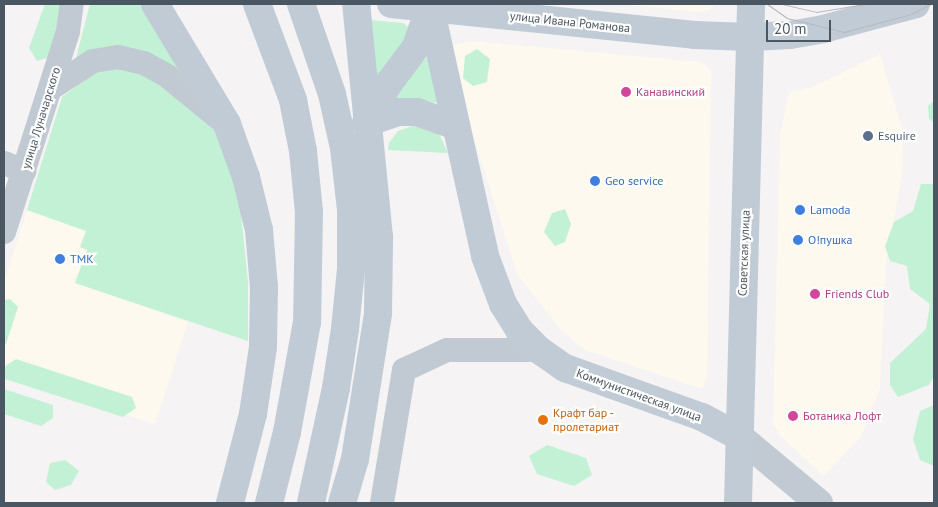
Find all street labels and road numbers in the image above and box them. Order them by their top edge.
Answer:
street label: улица Ивана Романова [509,9,631,35]
street label: улица Луначарского [19,65,63,171]
street label: Советская улица [735,210,753,296]
street label: Коммунистическая улица [575,366,703,424]

